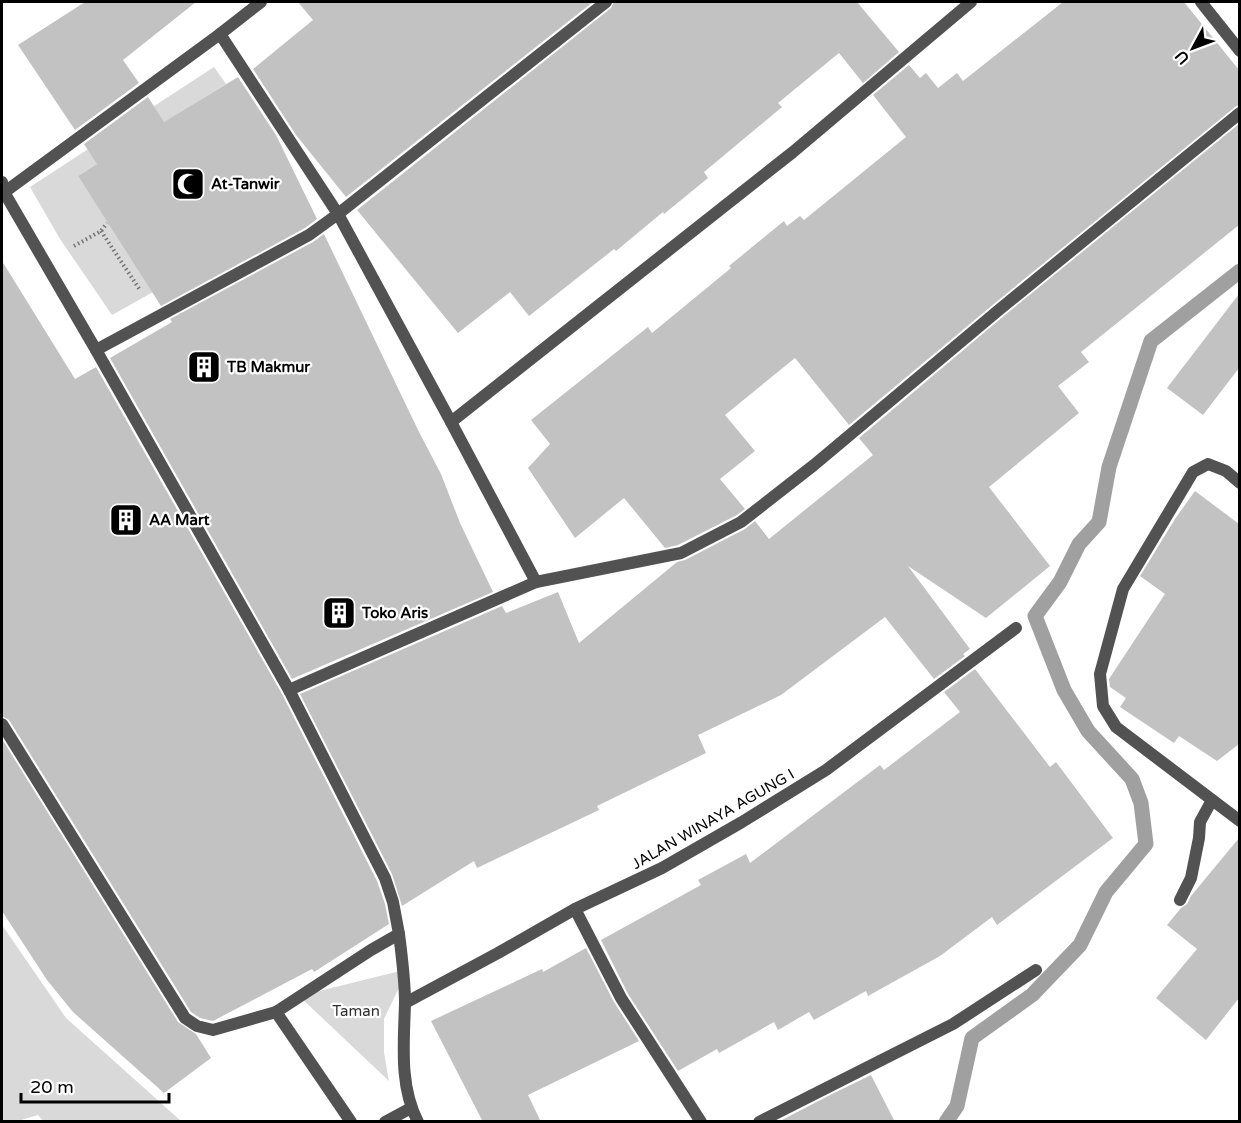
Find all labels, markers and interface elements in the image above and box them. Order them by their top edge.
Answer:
north arrow [1163,18,1223,78]
text: U [1171,46,1194,68]
mosque icon: At-Tanwir [170,166,206,202]
place label: At-Tanwir [211,175,280,193]
building icon: TB Makmur [186,349,222,385]
place label: TB Makmur [226,358,310,376]
building icon: AA Mart [108,502,144,538]
place label: AA Mart [149,511,210,529]
building icon: Toko Aris [321,595,357,631]
place label: Toko Aris [361,604,428,622]
street label: JALAN WINAYA AGUNG I [629,765,797,873]
park label: Taman [332,1002,380,1020]
scale bar [21,1066,170,1104]
text: 20 m [30,1076,74,1098]

